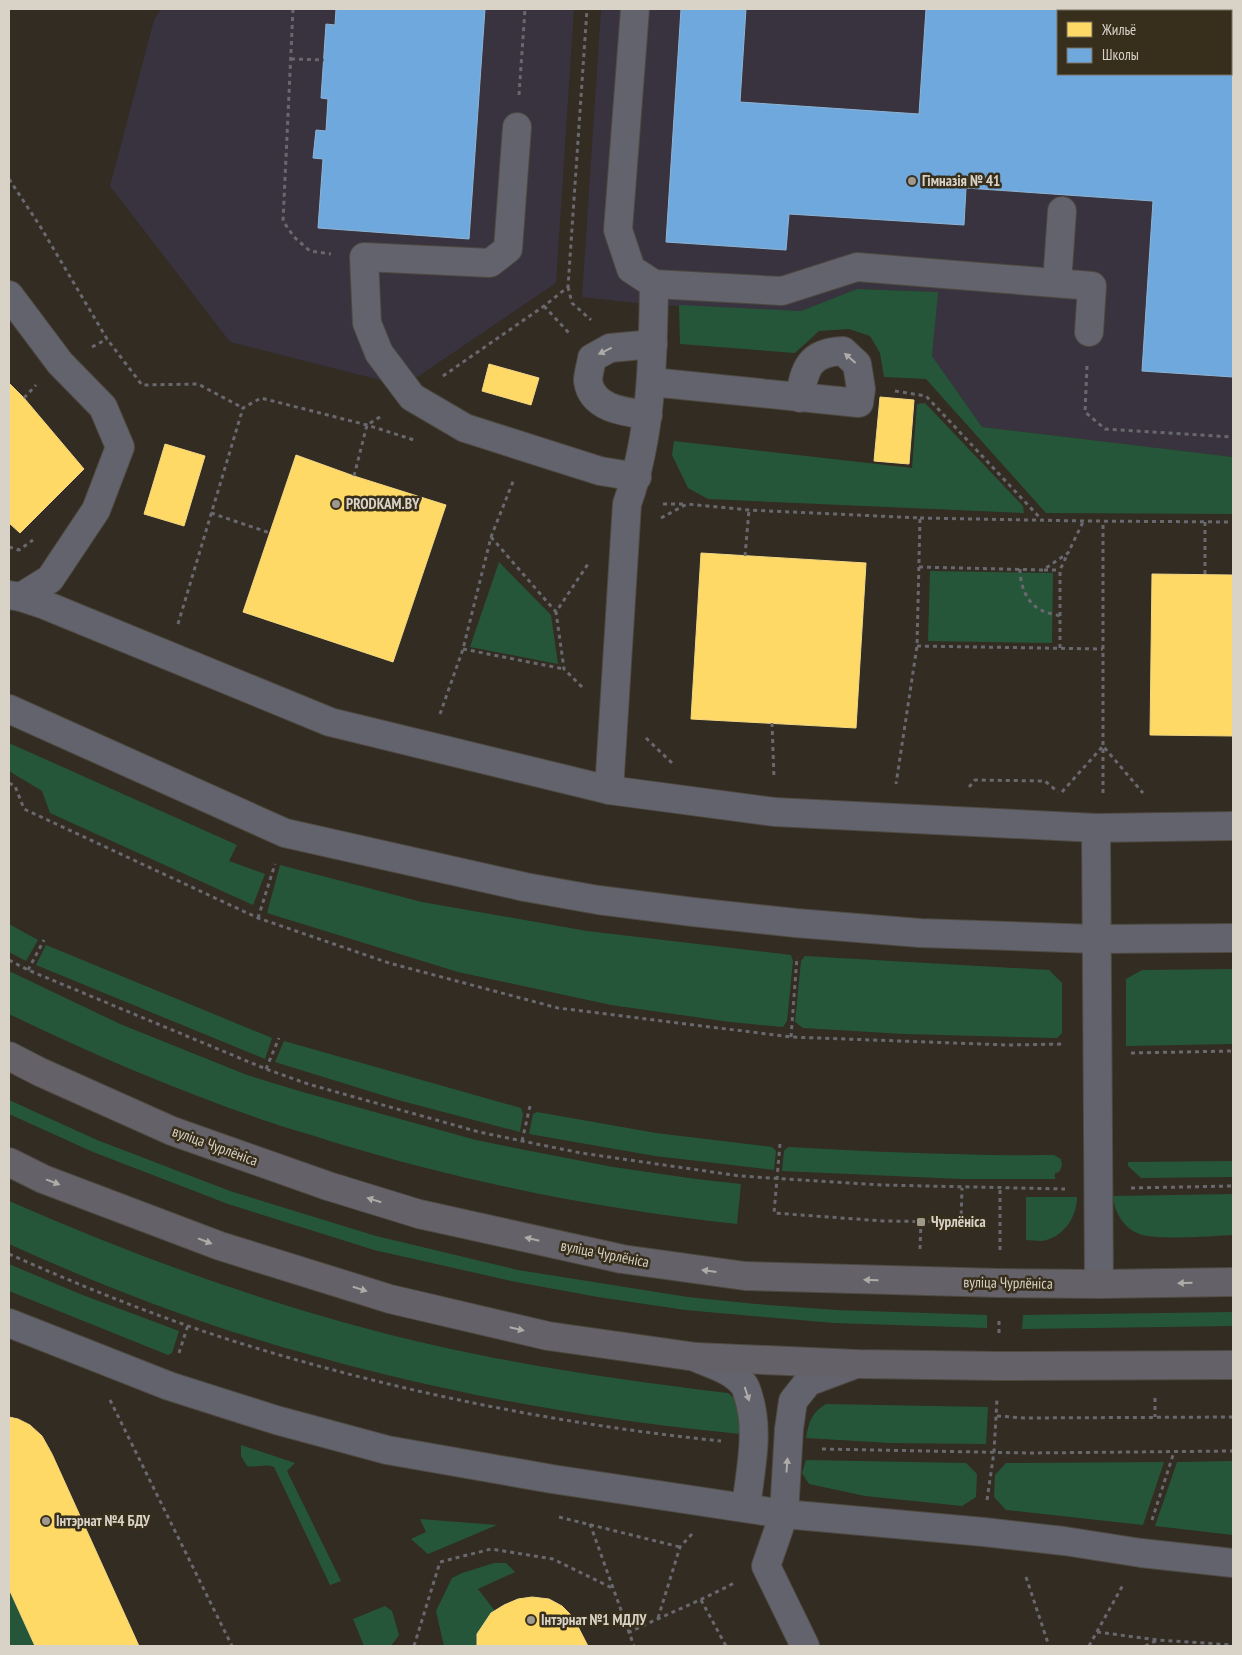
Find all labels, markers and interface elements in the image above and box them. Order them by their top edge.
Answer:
legend [1057,10,1232,75]
text: Жильё [1101,20,1136,39]
text: Школы [1102,45,1139,64]
place label: Гімназія № 41 [922,171,1000,190]
marker: Гімназія № 41 [906,175,918,187]
one-way arrow [598,348,612,356]
one-way arrow [845,352,857,364]
place label: PRODKAM.BY [346,494,420,513]
marker: PRODKAM.BY [330,498,342,510]
street label: вуліца Чурлёніса [170,1121,260,1170]
one-way arrow [46,1178,61,1186]
one-way arrow [367,1195,382,1203]
place label: Чурлёніса [931,1212,986,1231]
marker: Чурлёніса [915,1216,927,1228]
one-way arrow [524,1235,539,1243]
street label: вуліца Чурлёніса [559,1236,651,1271]
one-way arrow [198,1237,212,1245]
one-way arrow [700,1267,716,1275]
street label: вуліца Чурлёніса [963,1272,1053,1293]
one-way arrow [863,1275,879,1283]
one-way arrow [1176,1279,1192,1287]
one-way arrow [352,1286,367,1294]
one-way arrow [510,1325,525,1333]
one-way arrow [744,1386,752,1401]
one-way arrow [784,1457,792,1473]
place label: Інтэрнат №4 БДУ [56,1511,151,1530]
marker: Інтэрнат №4 БДУ [40,1515,52,1527]
place label: Інтэрнат №1 МДЛУ [541,1610,647,1629]
marker: Інтэрнат №1 МДЛУ [525,1614,537,1626]

